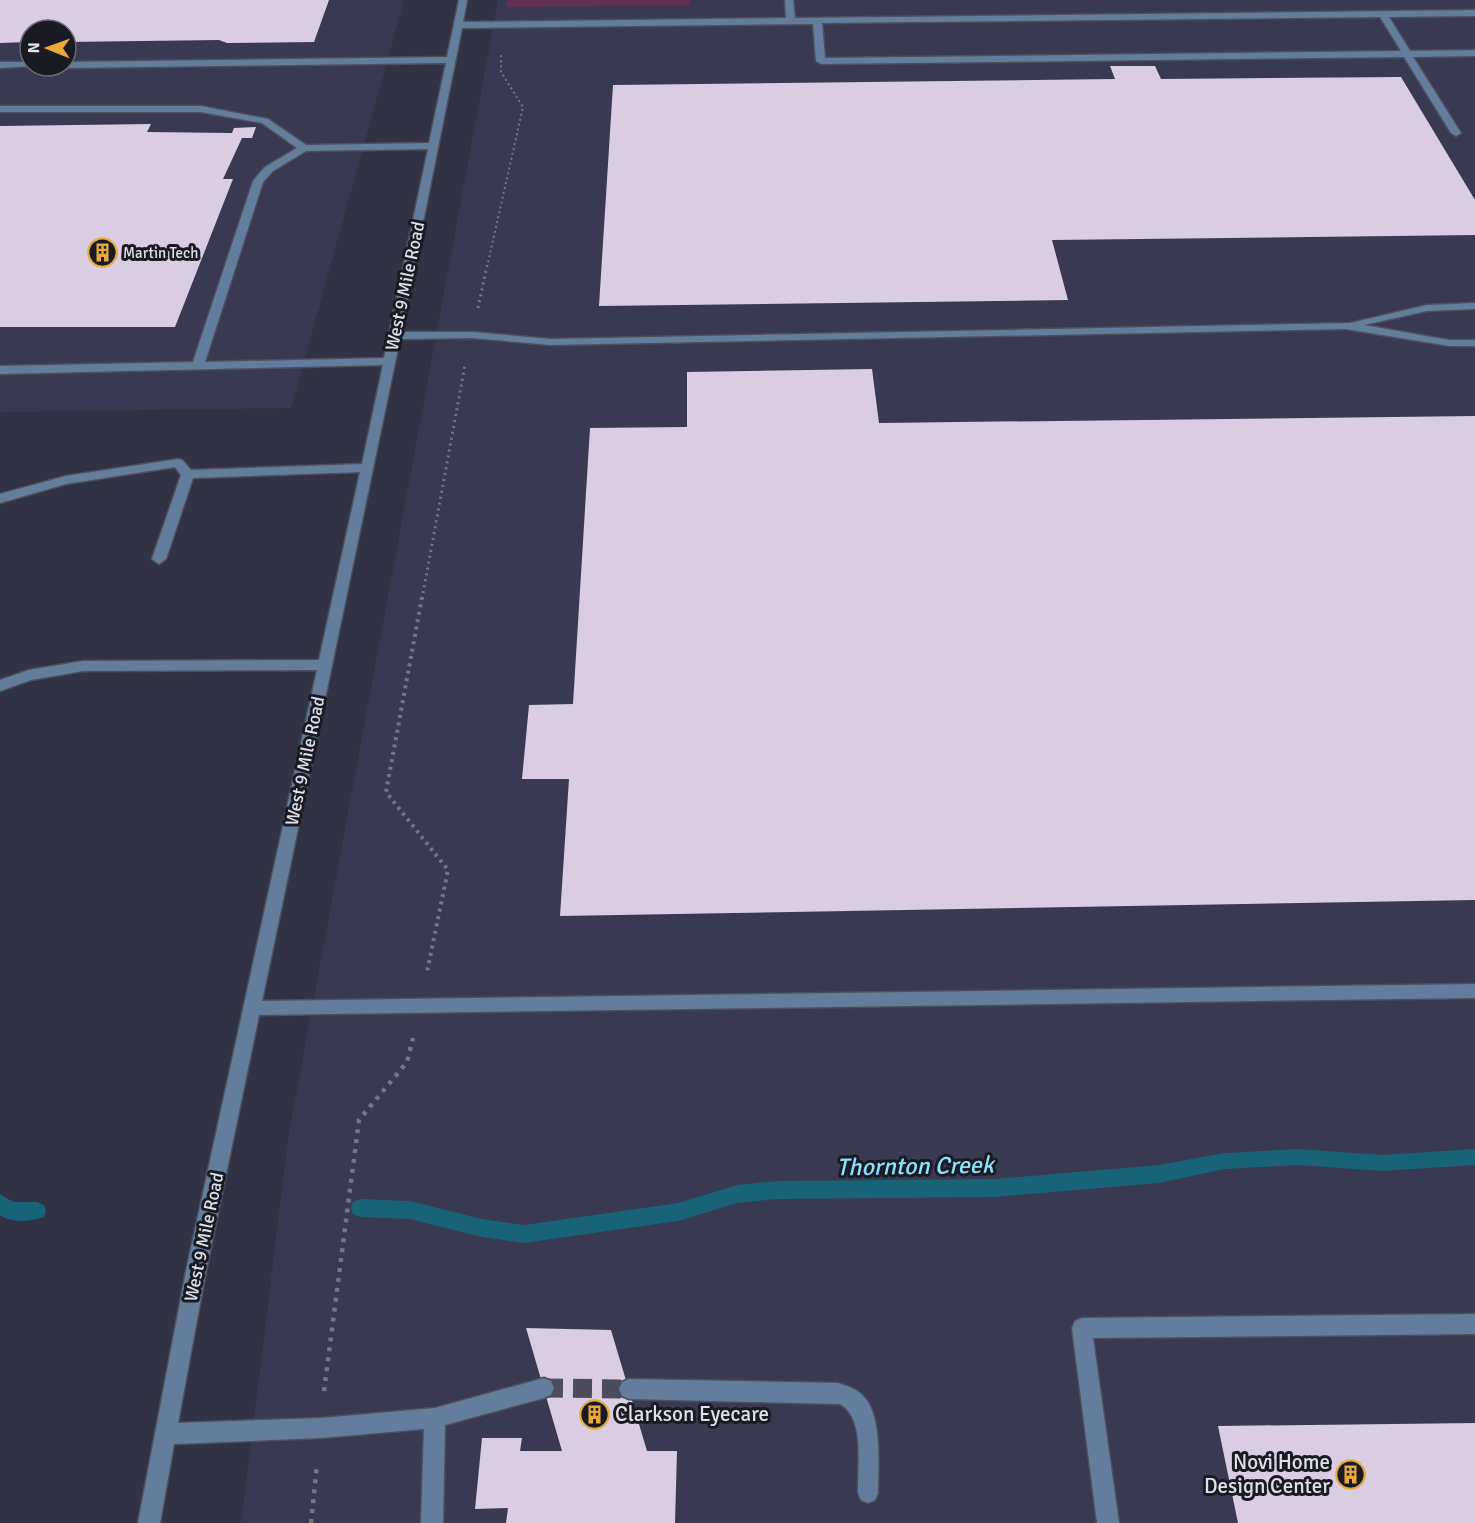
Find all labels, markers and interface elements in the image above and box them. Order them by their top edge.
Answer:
north arrow [18,18,78,78]
text: N [24,42,44,53]
street label: West 9 Mile Road [381,219,429,353]
building icon: Martin Tech [86,237,118,269]
place label: Martin Tech [123,244,198,262]
street label: West 9 Mile Road [281,694,329,828]
water label: Thornton Creek [836,1150,996,1182]
street label: West 9 Mile Road [180,1170,228,1304]
building icon: Clarkson Eyecare [578,1398,610,1430]
place label: Clarkson Eyecare [615,1401,769,1427]
place label: Novi Home Design Center [1204,1449,1330,1499]
building icon: Novi Home Design Center [1335,1458,1367,1490]

